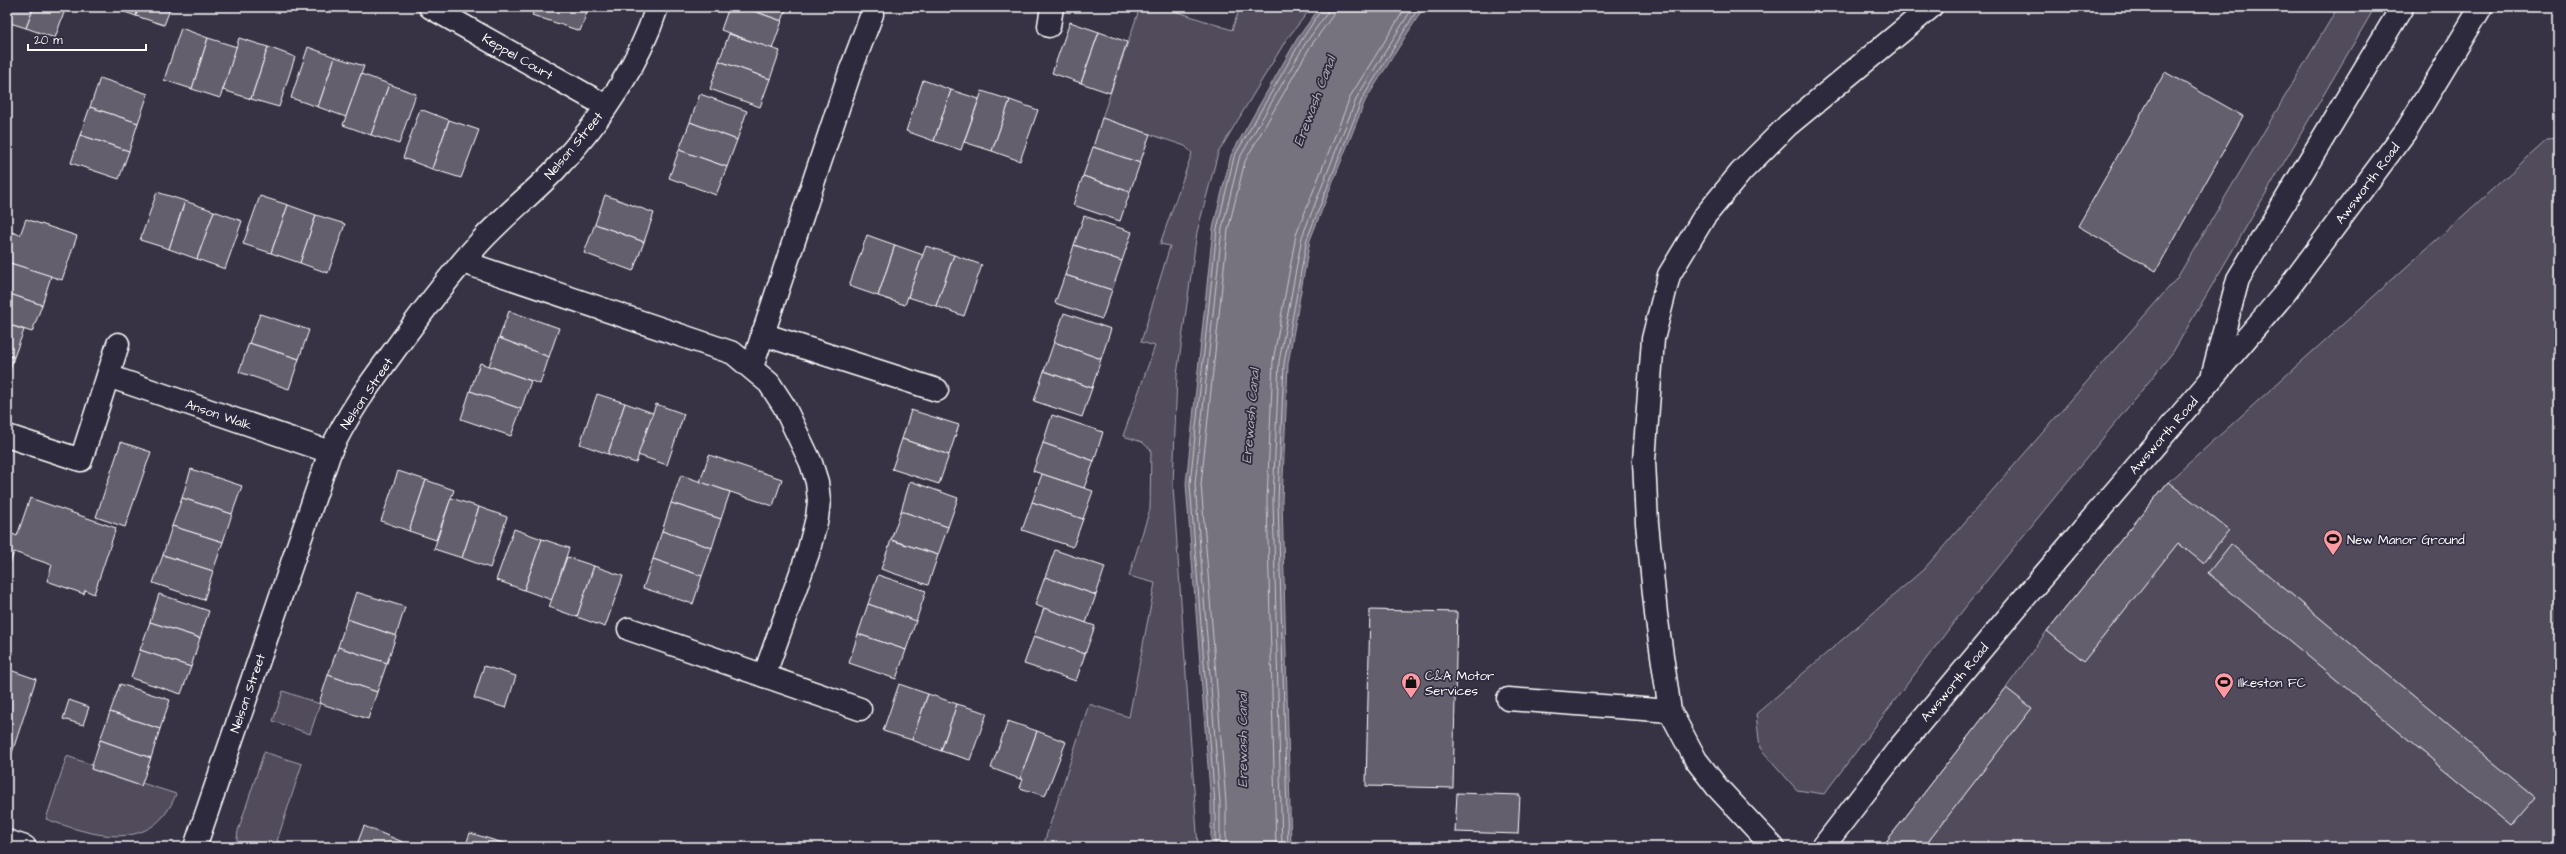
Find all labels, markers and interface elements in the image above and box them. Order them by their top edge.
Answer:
scale bar [28,26,146,52]
street label: Keppel Court [479,29,557,85]
text: 20 m [34,32,63,49]
water label: Erewash Canal [1289,52,1342,149]
street label: Nelson Street [540,108,608,183]
street label: Awsworth Road [2331,139,2404,228]
street label: Nelson Street [336,354,398,433]
water label: Erewash Canal [1237,366,1265,464]
street label: Awsworth Road [2125,393,2203,478]
street label: Anson Walk [183,395,254,435]
sports icon: New Manor Ground [2322,528,2344,556]
place label: New Manor Ground [2347,531,2465,549]
street label: Awsworth Road [1917,639,1993,726]
street label: Nelson Street [226,651,270,735]
place label: C&A Motor Services [1425,667,1494,700]
shop icon: C&A Motor Services [1400,671,1422,699]
sports icon: Ilkeston FC [2213,671,2235,699]
place label: Ilkeston FC [2238,674,2306,692]
water label: Erewash Canal [1233,691,1253,787]

